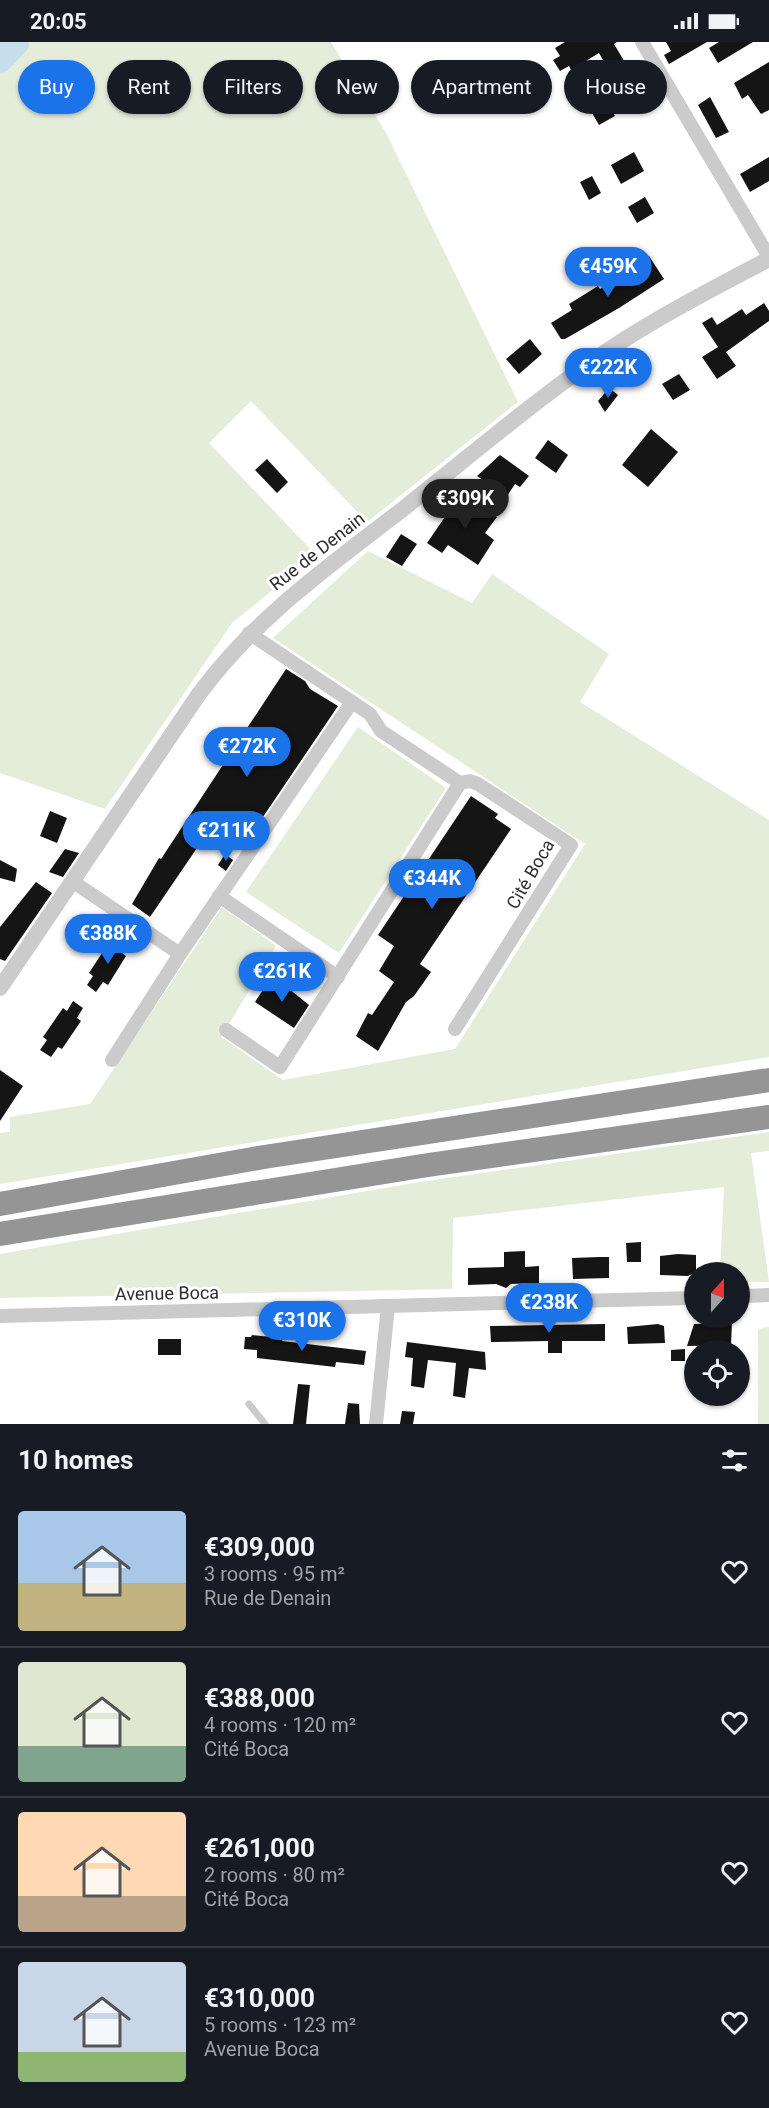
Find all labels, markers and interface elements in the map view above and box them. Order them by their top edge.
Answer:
text: 20:05 [30,9,87,34]
chip: Buy [18,60,95,114]
chip: Rent [107,60,191,114]
chip: Filters [203,60,303,114]
chip: New [315,60,399,114]
chip: Apartment [411,60,552,114]
chip: House [564,60,667,114]
pin: €459K [566,247,650,298]
text: €459K [579,254,637,278]
pin: €222K [566,348,650,399]
text: €222K [579,355,637,379]
pin: €309K [423,479,507,530]
text: €309K [436,486,494,510]
street label: Rue de Denain [265,507,369,595]
pin: €272K [205,727,289,778]
text: €272K [218,734,276,758]
pin: €211K [184,811,268,862]
text: €211K [197,818,255,842]
street label: Cité Boca [502,836,558,912]
pin: €344K [390,859,474,910]
text: €344K [403,866,461,890]
pin: €388K [66,914,150,965]
text: €388K [79,921,137,945]
pin: €261K [240,952,324,1003]
text: €261K [253,959,311,983]
north arrow [684,1262,750,1328]
map controls [684,1262,750,1406]
street label: Avenue Boca [115,1282,219,1304]
pin: €238K [507,1283,591,1334]
text: €238K [520,1290,578,1314]
pin: €310K [260,1301,344,1352]
text: €310K [273,1308,331,1332]
button: locate [684,1340,750,1406]
icon: filters [718,1444,751,1477]
text: 10 homes [18,1445,133,1475]
text: €309,000 [204,1532,315,1562]
icon: home [66,1535,138,1607]
icon: heart [718,1555,751,1588]
text: 3 rooms · 95 m² [204,1562,345,1586]
text: Rue de Denain [204,1586,331,1610]
text: €388,000 [204,1683,315,1713]
icon: home [66,1686,138,1758]
icon: heart [718,1706,751,1739]
text: 4 rooms · 120 m² [204,1713,356,1737]
text: Cité Boca [204,1737,289,1761]
text: €261,000 [204,1833,315,1863]
icon: home [66,1836,138,1908]
icon: heart [718,1856,751,1889]
text: 2 rooms · 80 m² [204,1863,345,1887]
text: Cité Boca [204,1887,289,1911]
text: €310,000 [204,1983,315,2013]
icon: home [66,1986,138,2058]
icon: heart [718,2006,751,2039]
text: 5 rooms · 123 m² [204,2013,356,2037]
text: Avenue Boca [204,2037,320,2061]

